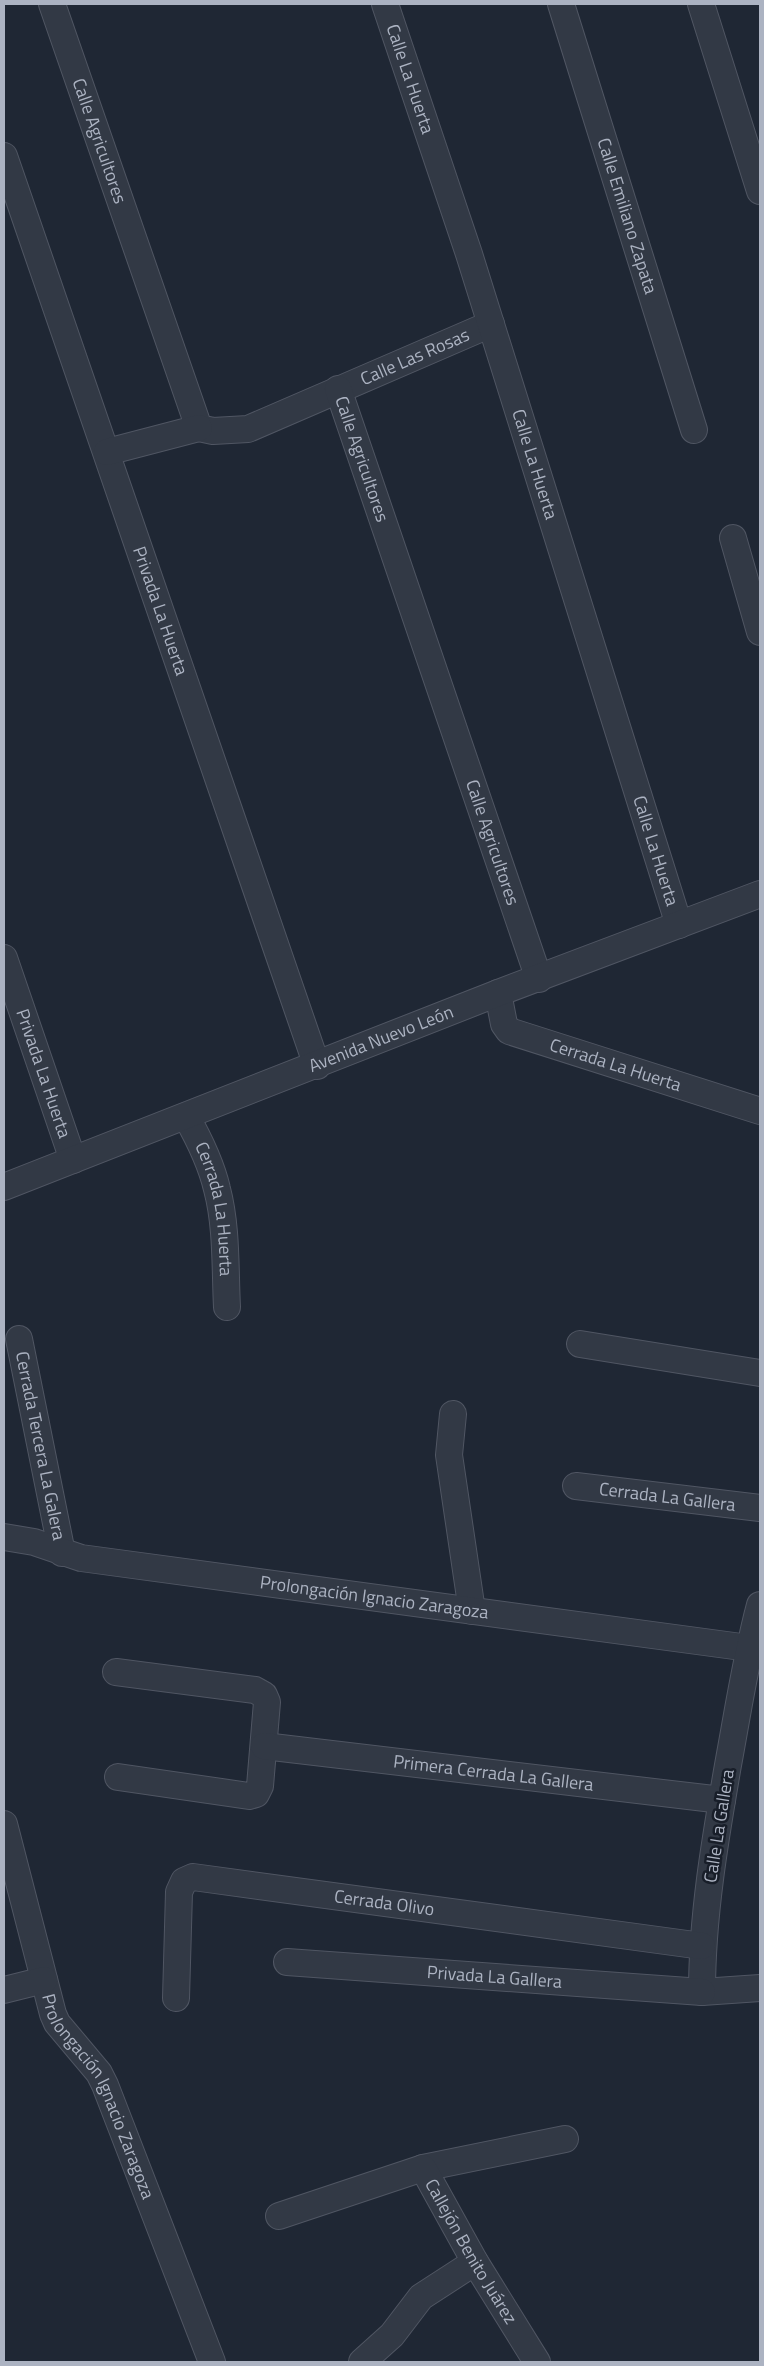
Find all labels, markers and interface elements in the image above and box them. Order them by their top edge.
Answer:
street label: Calle La Huerta [380,20,442,137]
street label: Calle Agricultores [66,74,134,207]
street label: Calle Emiliano Zapata [591,134,665,297]
street label: Calle Las Rosas [356,321,474,392]
street label: Calle Agricultores [328,392,396,525]
street label: Calle La Huerta [505,406,565,523]
street label: Privada La Huerta [126,542,196,679]
street label: Calle Agricultores [459,776,527,909]
street label: Calle La Huerta [626,792,686,909]
street label: Avenida Nuevo León [304,998,457,1079]
street label: Privada La Huerta [9,1005,79,1142]
street label: Cerrada La Huerta [546,1031,685,1098]
street label: Cerrada La Huerta [189,1137,240,1277]
street label: Cerrada Tercera La Galera [9,1349,73,1543]
street label: Cerrada La Gallera [598,1475,737,1518]
street label: Prolongación Ignacio Zaragoza [258,1568,490,1626]
street label: Primera Cerrada La Gallera [392,1747,595,1798]
street label: Calle La Gallera [696,1767,741,1885]
street label: Cerrada Olivo [333,1882,436,1923]
street label: Privada La Gallera [426,1958,563,1995]
street label: Prolongación Ignacio Zaragoza [35,1991,162,2203]
street label: Callejón Benito Juárez [418,2174,524,2329]

